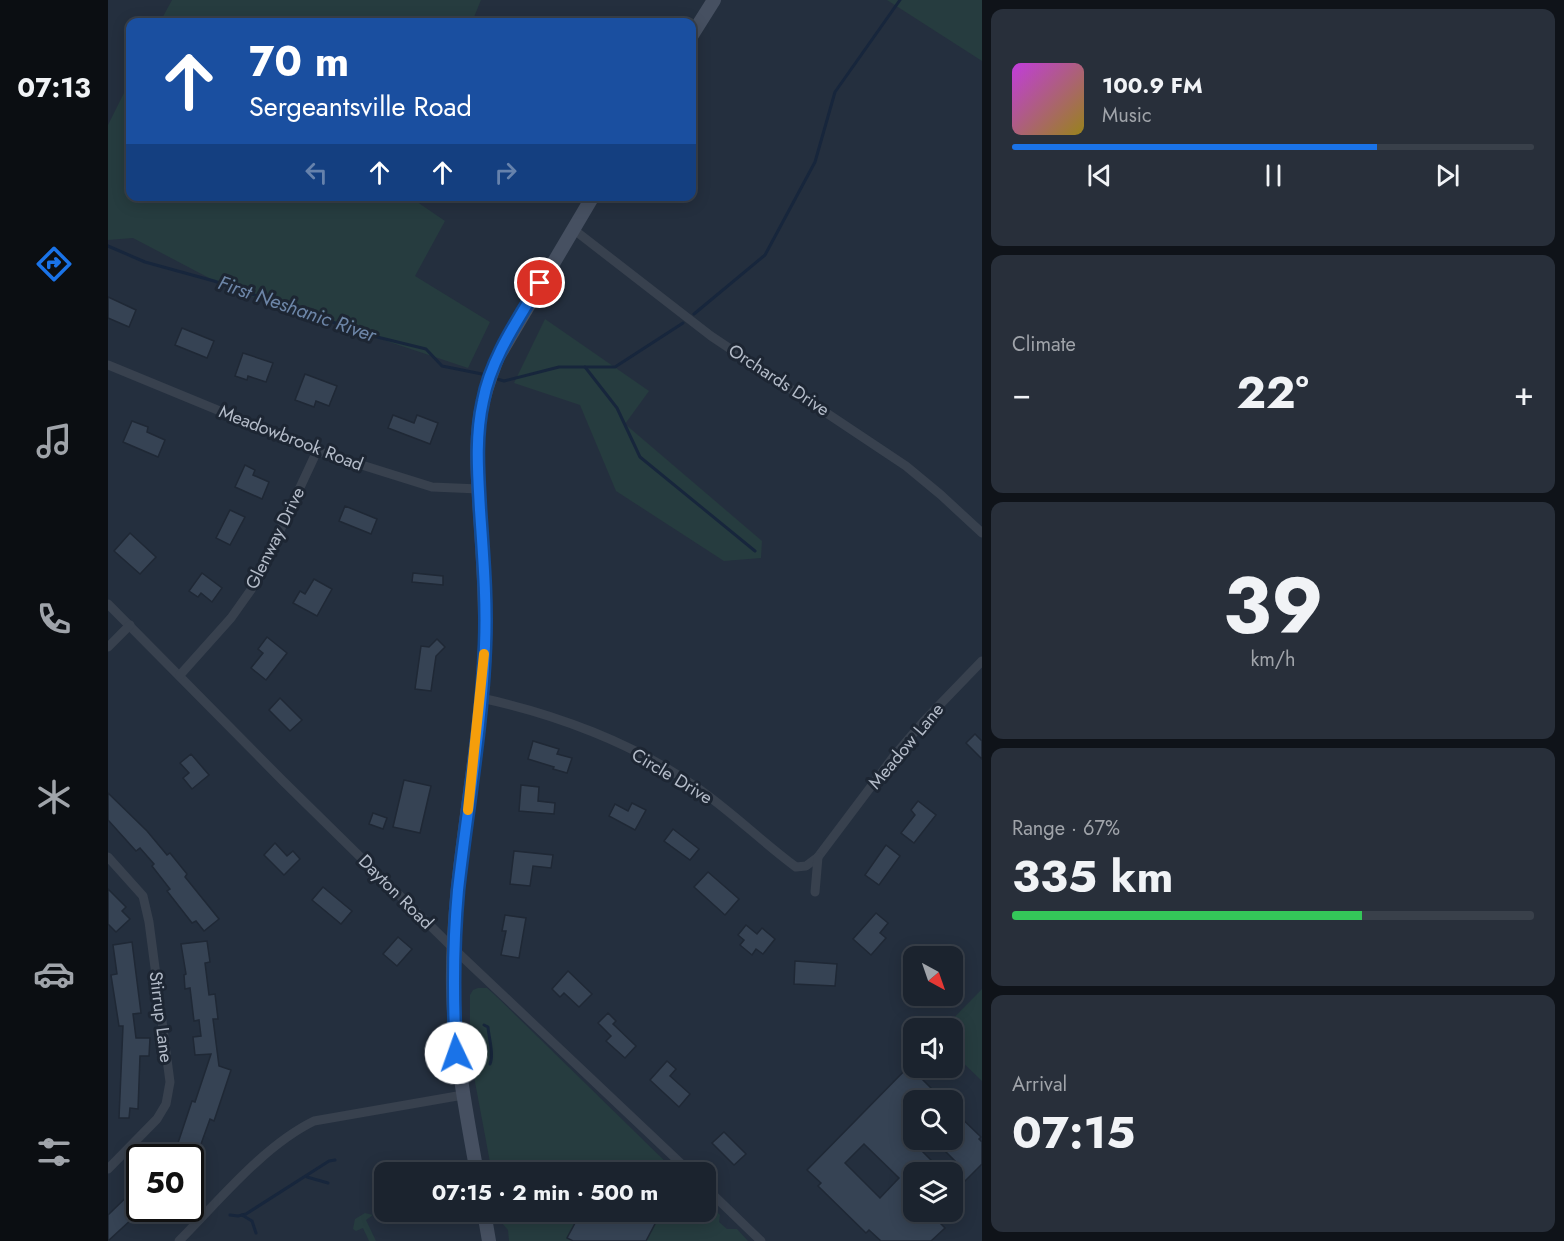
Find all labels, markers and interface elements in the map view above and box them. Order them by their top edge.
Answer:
text: 70 m [249,31,349,92]
icon: ahead [150,42,228,120]
text: 07:13 [17,68,91,107]
text: 100.9 FM [1102,69,1203,101]
text: Sergeantsville Road [249,87,472,126]
text: Music [1102,101,1152,130]
icon: left [300,156,333,189]
icon: ahead [363,156,396,189]
icon: ahead [426,156,459,189]
icon: right [489,156,522,189]
icon: previous [1083,159,1116,192]
icon: pause [1257,159,1290,192]
icon: next [1431,159,1464,192]
icon: directions [33,243,75,285]
pin [514,257,565,308]
icon: arrive [523,266,556,299]
water label: First Neshanic River [214,268,381,350]
text: Climate [1012,330,1076,359]
street label: Orchards Drive [723,338,835,422]
text: 22° [1236,360,1309,425]
text: − [1012,370,1031,417]
text: + [1514,370,1534,417]
street label: Meadowbrook Road [215,399,367,477]
icon: music [33,420,75,462]
street label: Glenway Drive [239,482,311,594]
text: 39 [1223,550,1323,662]
icon: phone [33,598,75,640]
text: km/h [1250,645,1296,674]
street label: Meadow Lane [862,697,950,795]
street label: Circle Drive [627,742,717,810]
icon: climate [33,776,75,818]
text: Range · 67% [1012,814,1120,843]
text: 335 km [1012,844,1173,909]
street label: Dayton Road [353,849,439,935]
north arrow [903,946,963,1006]
map controls [903,946,963,1222]
icon: car [33,953,75,995]
street label: Stirrup Lane [143,970,179,1064]
button: sound [903,1018,963,1078]
position arrow [424,1021,488,1085]
text: Arrival [1012,1070,1067,1099]
button: search [903,1090,963,1150]
text: 07:15 [1012,1100,1135,1165]
icon: filters [33,1131,75,1173]
speed limit sign: 50 [126,1144,204,1222]
button: layers [903,1162,963,1222]
text: 07:15 · 2 min · 500 m [432,1176,658,1208]

